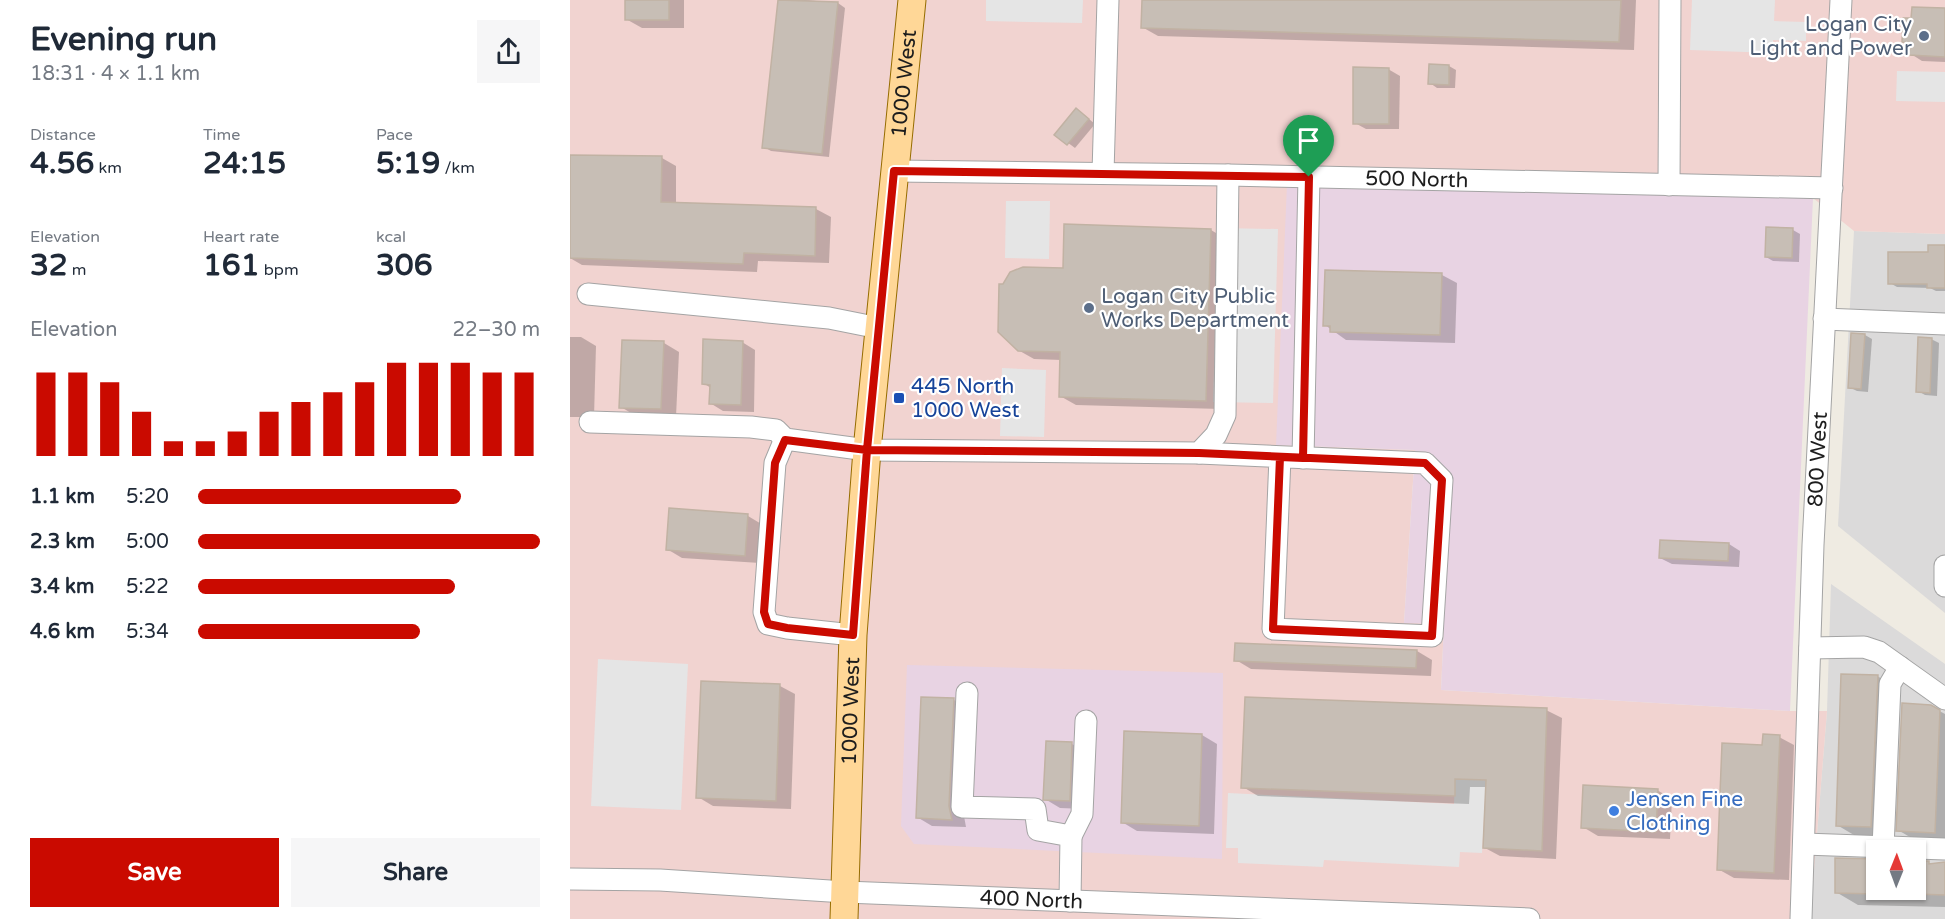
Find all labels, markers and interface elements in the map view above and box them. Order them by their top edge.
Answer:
place label: Logan City Light and Power [1749,12,1912,61]
text: Evening run [30,20,217,59]
button: share [477,20,540,83]
street label: 1000 West [886,28,922,139]
marker: Logan City Light and Power [1917,29,1931,43]
text: 18:31 · 4 × 1.1 km [30,62,200,86]
pin [1283,115,1334,177]
icon: arrive [1292,124,1325,157]
text: Distance [30,125,96,145]
text: Time [203,125,240,145]
text: Pace [376,125,413,145]
text: 4.56 [30,145,94,182]
text: 24:15 [203,145,286,182]
text: 5:19 [376,145,440,182]
text: km [94,158,122,178]
text: /km [440,158,475,178]
street label: 500 North [1365,166,1469,193]
text: Elevation [30,227,100,247]
text: Heart rate [203,227,279,247]
text: kcal [376,227,406,247]
text: 32 [30,247,68,284]
text: 161 [203,247,260,284]
text: 306 [376,247,433,284]
text: m [68,260,87,280]
text: bpm [260,260,299,280]
place label: Logan City Public Works Department [1101,284,1289,333]
marker: Logan City Public Works Department [1082,301,1096,315]
text: Elevation [30,318,117,342]
text: 22–30 m [453,318,540,342]
place label: 445 North 1000 West [911,374,1019,423]
marker: 445 North 1000 West [892,391,906,405]
street label: 800 West [1803,411,1833,508]
text: 1.1 km [30,485,95,509]
text: 5:20 [126,485,169,509]
text: 2.3 km [30,530,95,554]
text: 5:00 [126,530,169,554]
text: 3.4 km [30,575,94,599]
text: 5:22 [126,575,169,599]
text: 4.6 km [30,620,95,644]
text: 5:34 [126,620,169,644]
street label: 1000 West [837,657,865,766]
place label: Jensen Fine Clothing [1626,787,1743,836]
marker: Jensen Fine Clothing [1607,804,1621,818]
button: Save [30,838,279,907]
button: Share [291,838,540,907]
north arrow [1866,840,1926,900]
map controls [1866,840,1926,900]
street label: 400 North [979,885,1084,914]

